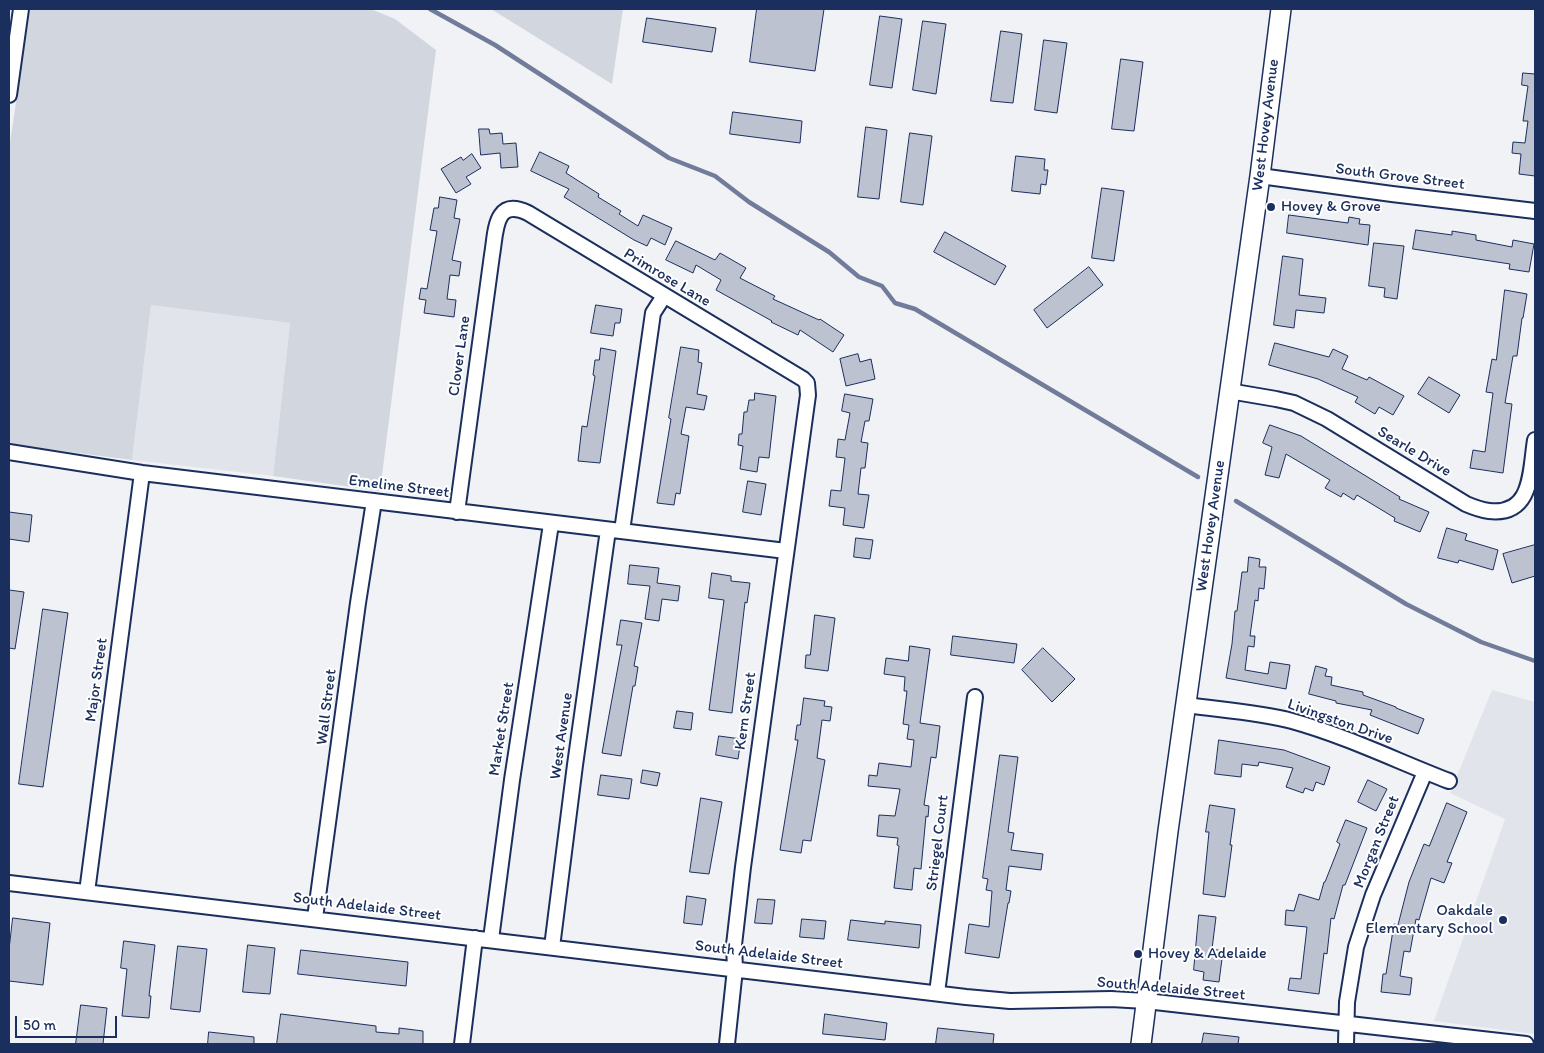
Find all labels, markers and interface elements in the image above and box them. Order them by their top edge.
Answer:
street label: West Hovey Avenue [1248,58,1284,192]
street label: South Grove Street [1334,160,1466,194]
place label: Hovey & Grove [1281,197,1381,217]
marker: Hovey & Grove [1265,201,1277,213]
street label: Primrose Lane [620,244,714,312]
street label: Clover Lane [445,315,475,397]
street label: Searle Drive [1374,422,1454,482]
street label: West Hovey Avenue [1192,459,1230,593]
street label: Emeline Street [348,471,450,503]
street label: Major Street [82,637,112,723]
street label: Wall Street [313,668,341,746]
street label: Kern Street [731,671,761,751]
street label: Market Street [485,681,519,777]
street label: West Avenue [546,691,578,781]
street label: Livingston Drive [1285,695,1395,749]
street label: Morgan Street [1350,793,1404,891]
street label: Striegel Court [923,794,953,892]
street label: South Adelaide Street [292,888,442,926]
place label: Oakdale Elementary School [1365,901,1493,939]
marker: Oakdale Elementary School [1497,914,1509,926]
street label: South Adelaide Street [694,936,844,974]
place label: Hovey & Adelaide [1148,944,1267,964]
marker: Hovey & Adelaide [1132,948,1144,960]
street label: South Adelaide Street [1096,973,1246,1005]
scale bar [18,1006,120,1038]
text: 50 m [23,1016,56,1034]

